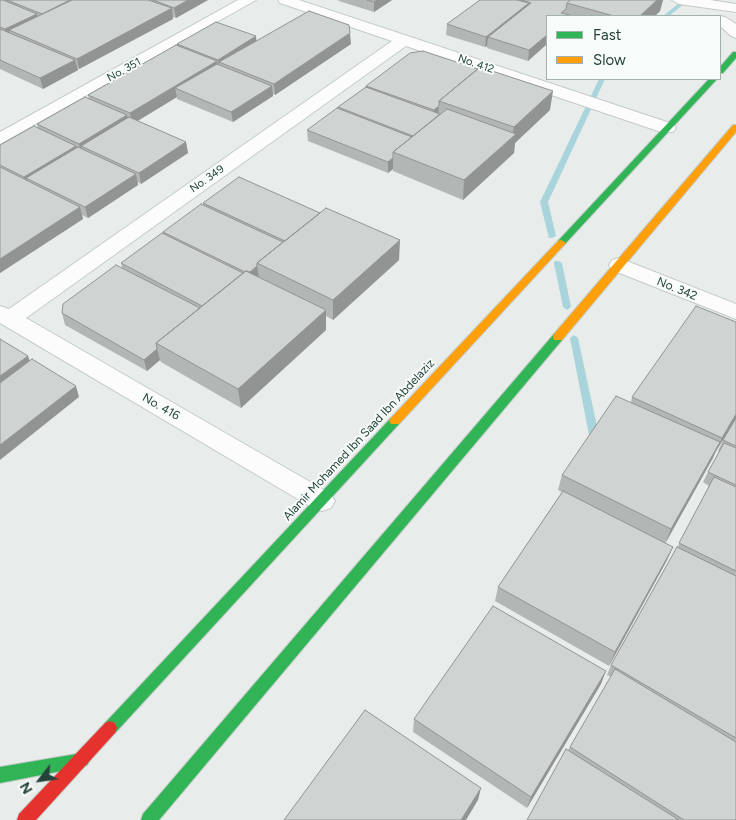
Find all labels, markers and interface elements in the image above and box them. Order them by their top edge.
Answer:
legend [546,15,721,80]
text: Fast [593,26,621,44]
text: Slow [593,51,626,69]
street label: No. 412 [456,52,496,76]
street label: No. 351 [105,55,143,85]
street label: No. 349 [187,162,227,196]
street label: No. 342 [655,274,699,304]
street label: Alamir Mohamed Ibn Saad Ibn Abdelaziz [280,356,438,524]
street label: No. 416 [140,391,182,423]
north arrow [15,755,65,805]
text: N [17,779,37,797]

